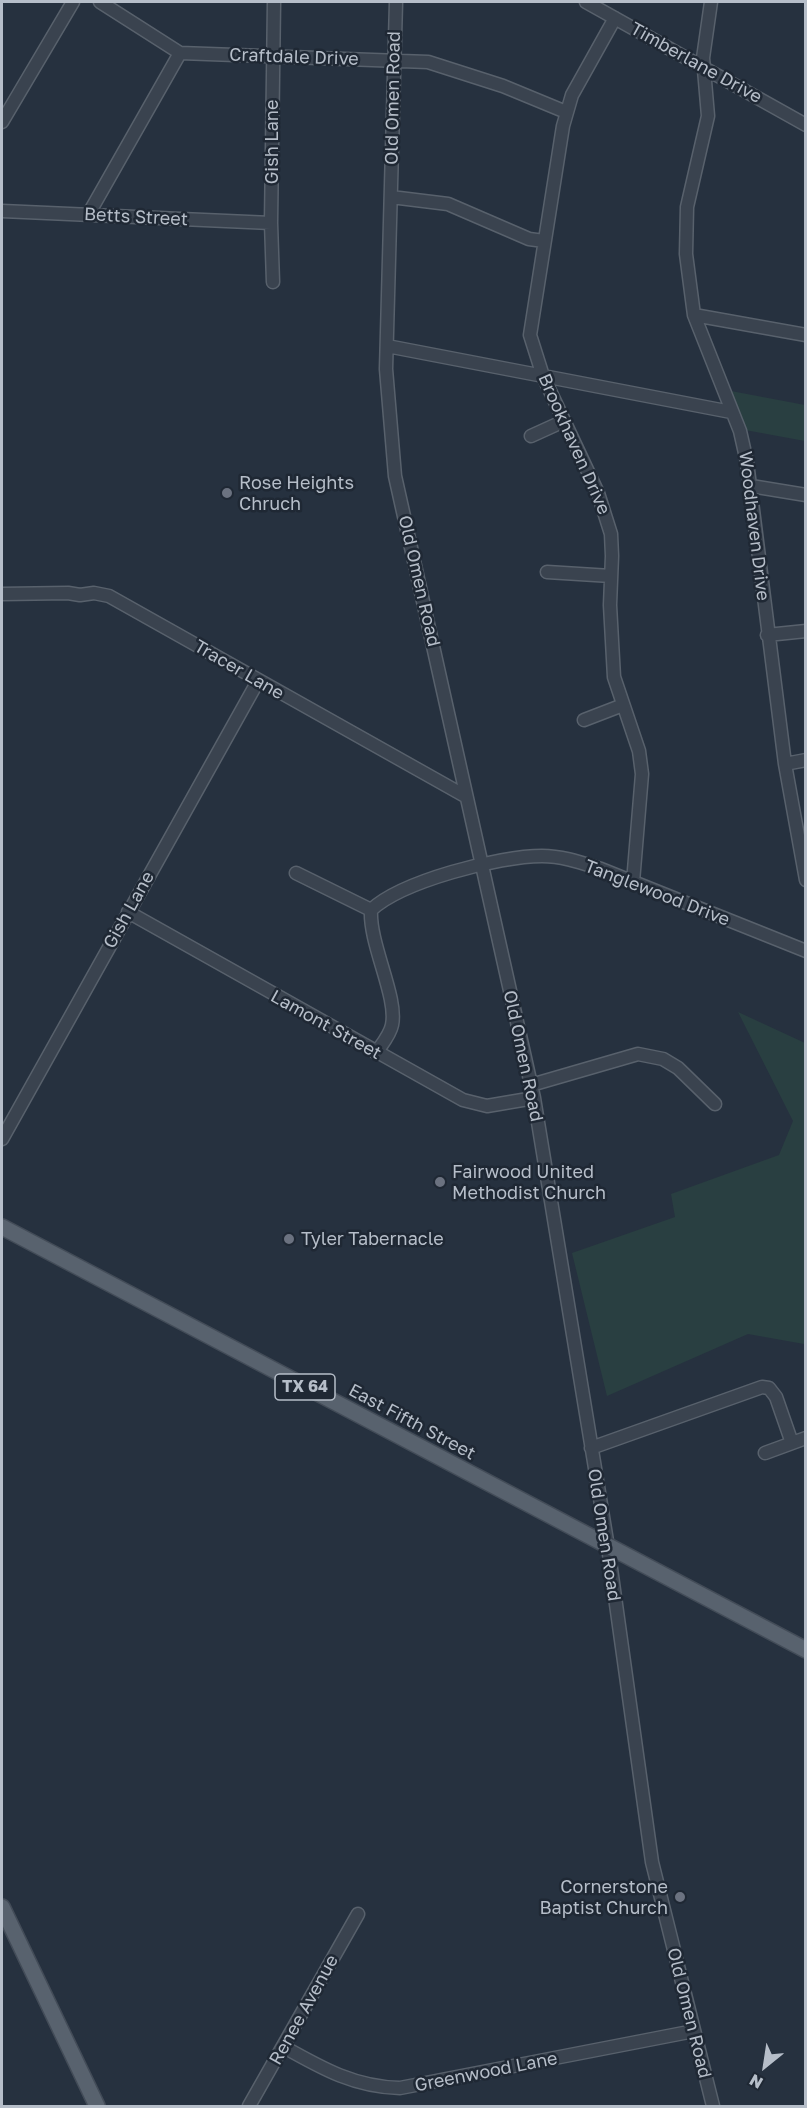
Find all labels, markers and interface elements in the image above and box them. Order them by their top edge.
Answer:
street label: Timberlane Drive [626,18,766,108]
street label: Old Omen Road [381,31,405,165]
street label: Craftdale Drive [229,44,359,70]
street label: Gish Lane [261,100,283,184]
street label: Betts Street [83,203,189,231]
street label: Brookhaven Drive [533,370,615,518]
street label: Woodhaven Drive [734,450,774,602]
place label: Rose Heights Chruch [239,472,354,514]
marker: Rose Heights Chruch [220,486,234,500]
street label: Old Omen Road [393,513,445,649]
street label: Tracer Lane [190,636,288,704]
street label: Tanglewood Drive [581,855,733,931]
street label: Gish Lane [99,868,159,952]
street label: Lamont Street [267,986,385,1064]
street label: Old Omen Road [499,988,547,1124]
place label: Fairwood United Methodist Church [452,1161,606,1204]
marker: Fairwood United Methodist Church [433,1175,447,1189]
place label: Tyler Tabernacle [301,1228,444,1250]
marker: Tyler Tabernacle [282,1232,296,1246]
road number: TX 64 [275,1374,335,1400]
street label: East Fifth Street [345,1379,479,1465]
street label: Old Omen Road [583,1467,625,1603]
place label: Cornerstone Baptist Church [540,1876,668,1918]
marker: Cornerstone Baptist Church [673,1890,687,1904]
street label: Old Omen Road [662,1945,716,2081]
street label: Renee Avenue [265,1951,343,2069]
north arrow [735,2036,795,2096]
street label: Greenwood Lane [413,2048,559,2096]
text: N [746,2070,766,2093]

